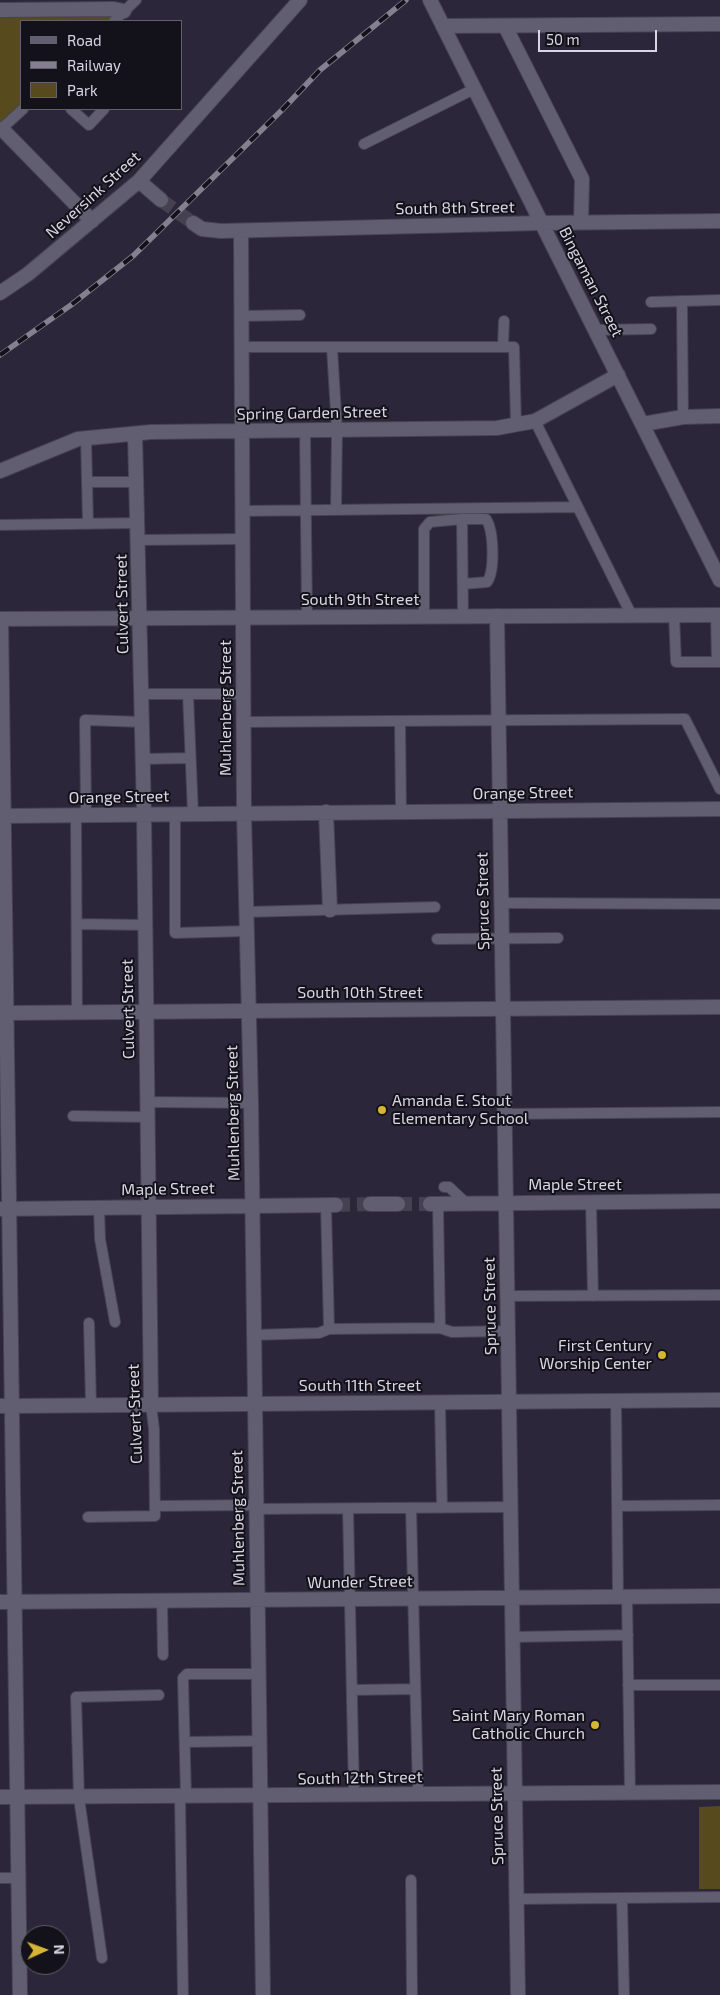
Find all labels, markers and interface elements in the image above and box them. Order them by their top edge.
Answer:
legend [20,20,182,110]
scale bar [540,20,659,52]
text: 50 m [546,30,580,48]
text: Road [67,31,102,49]
text: Railway [67,56,121,74]
text: Park [67,81,98,99]
street label: Neversink Street [42,147,144,243]
street label: South 8th Street [395,197,515,219]
street label: Bingaman Street [555,224,627,340]
street label: Spring Garden Street [237,402,387,424]
street label: Culvert Street [112,554,132,654]
street label: South 9th Street [301,590,419,610]
street label: Muhlenberg Street [216,640,236,776]
street label: Orange Street [473,783,573,803]
street label: Orange Street [69,787,169,807]
street label: Spruce Street [473,852,493,950]
street label: Culvert Street [118,959,138,1059]
street label: South 10th Street [297,983,423,1003]
street label: Muhlenberg Street [222,1045,244,1181]
place label: Amanda E. Stout Elementary School [392,1091,529,1129]
marker: Amanda E. Stout Elementary School [376,1104,388,1116]
street label: Maple Street [528,1175,622,1195]
street label: Maple Street [121,1179,215,1199]
street label: Spruce Street [480,1257,500,1355]
place label: First Century Worship Center [539,1336,652,1374]
marker: First Century Worship Center [656,1349,668,1361]
street label: Culvert Street [124,1364,146,1464]
street label: South 11th Street [299,1376,421,1396]
street label: Muhlenberg Street [227,1450,249,1586]
street label: Wunder Street [307,1571,413,1593]
place label: Saint Mary Roman Catholic Church [452,1706,585,1744]
marker: Saint Mary Roman Catholic Church [589,1719,601,1731]
street label: South 12th Street [297,1767,423,1789]
street label: Spruce Street [487,1767,507,1865]
north arrow [20,1925,70,1975]
text: N [51,1944,68,1955]

